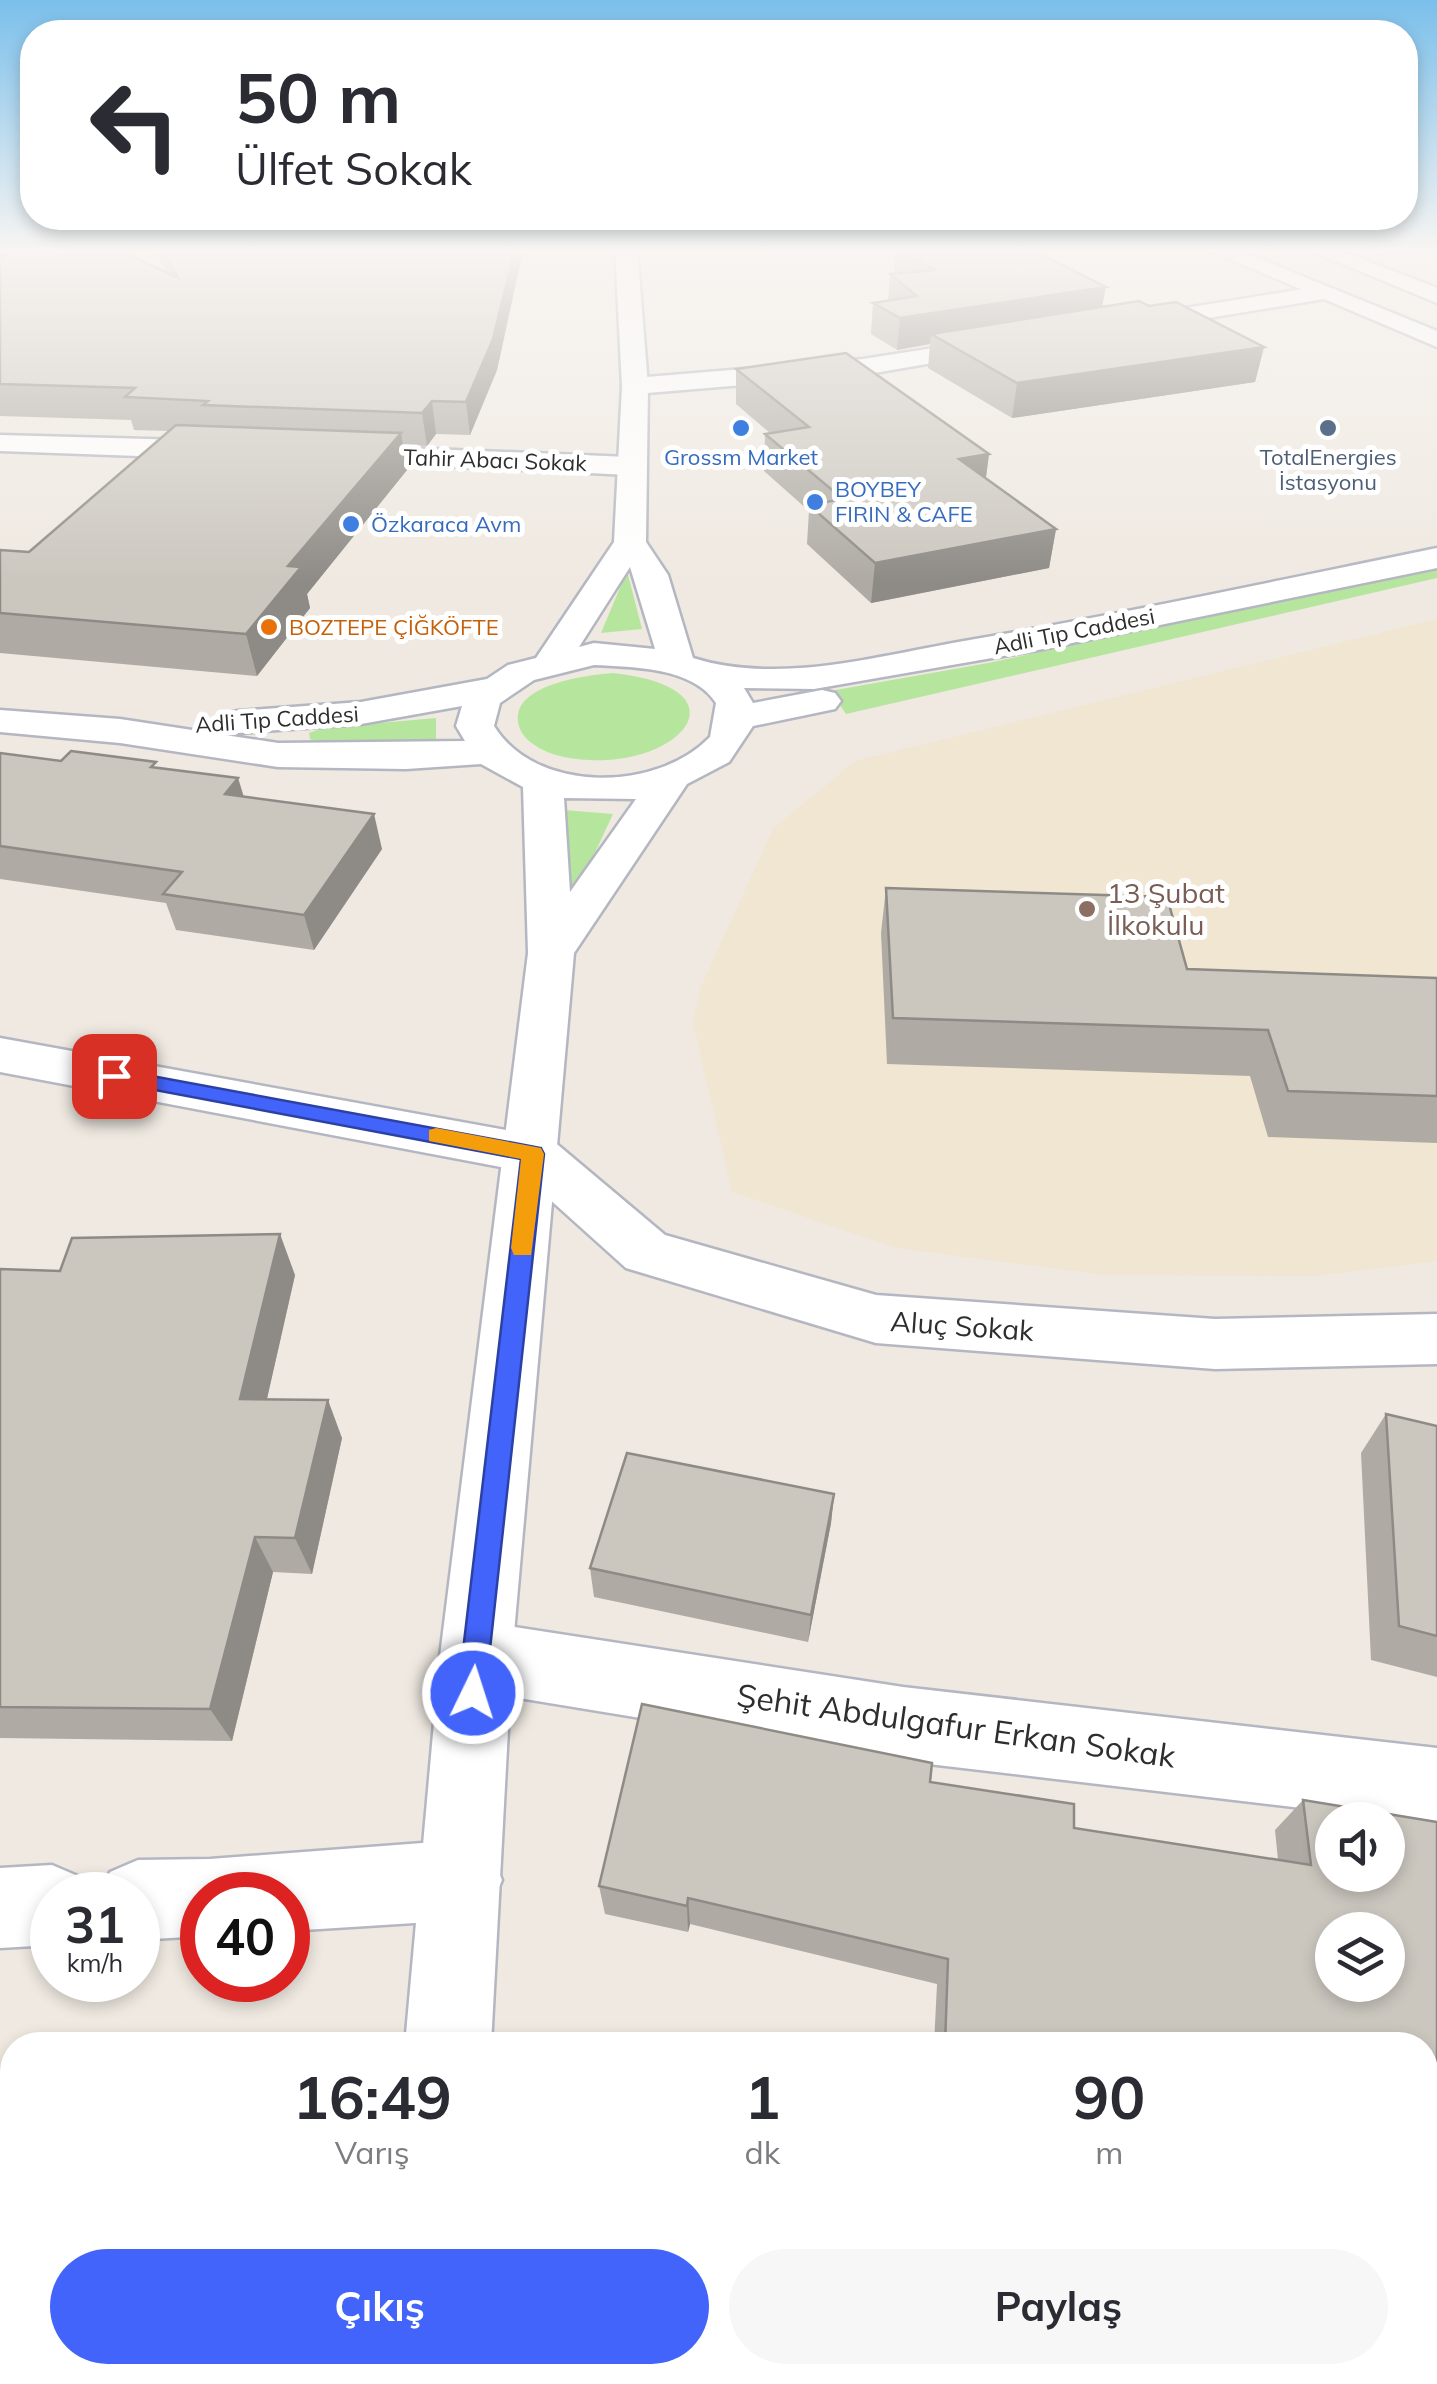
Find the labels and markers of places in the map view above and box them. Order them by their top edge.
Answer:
marker: Grossm Market [730,417,752,439]
marker: TotalEnergies İstasyonu [1317,417,1339,439]
place label: Grossm Market [664,443,818,471]
place label: TotalEnergies İstasyonu [1259,443,1397,496]
place label: BOYBEY FIRIN & CAFE [835,475,973,528]
marker: BOYBEY FIRIN & CAFE [804,491,826,513]
place label: Özkaraca Avm [371,510,521,538]
marker: Özkaraca Avm [340,513,362,535]
place label: BOZTEPE ÇİĞKÖFTE [289,613,499,641]
marker: BOZTEPE ÇİĞKÖFTE [258,616,280,638]
place label: 13 Şubat İlkokulu [1107,875,1225,942]
marker: 13 Şubat İlkokulu [1076,898,1098,920]
pin [72,1034,157,1119]

